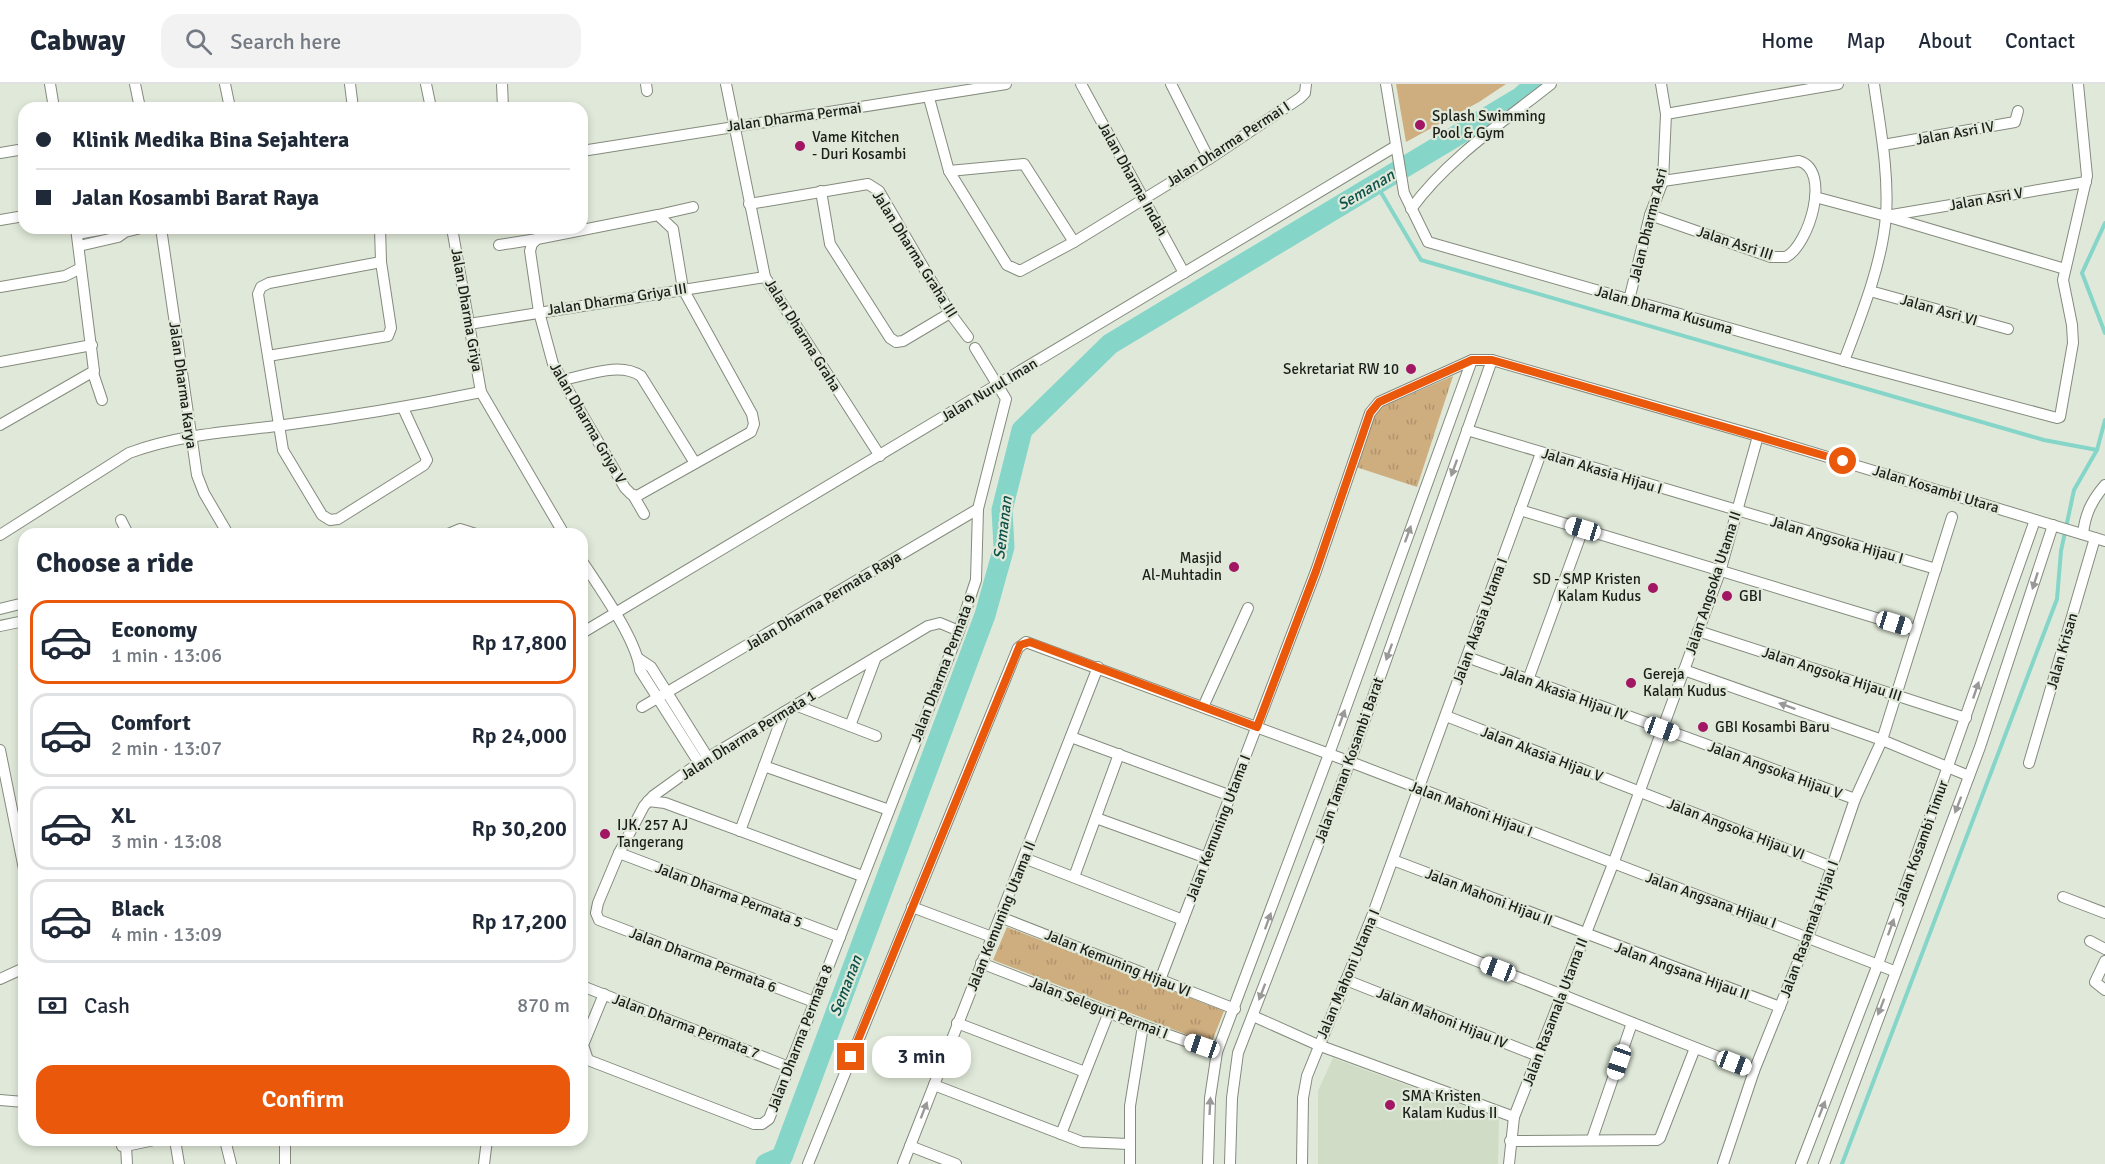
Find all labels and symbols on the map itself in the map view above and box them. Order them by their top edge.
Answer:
street label: Jalan Dharma Permai I [1163,97,1293,191]
street label: Jalan Dharma Permai [725,99,863,135]
place label: Splash Swimming Pool & Gym [1432,107,1546,142]
street label: Jalan Asri IV [1914,117,1996,149]
marker: Splash Swimming Pool & Gym [1413,118,1427,132]
street label: Jalan Dharma Indah [1094,119,1172,239]
place label: Vame Kitchen - Duri Kosambi [812,128,906,163]
marker: Vame Kitchen - Duri Kosambi [793,139,807,153]
water label: Semanan [1334,164,1399,215]
street label: Jalan Dharma Asri [1625,166,1671,284]
street label: Jalan Asri V [1948,184,2025,214]
street label: Jalan Dharma Graha III [869,187,961,321]
street label: Jalan Asri III [1694,222,1776,264]
street label: Jalan Dharma Griya [447,247,487,373]
street label: Jalan Dharma Graha [761,275,845,395]
street label: Jalan Dharma Griya III [546,279,688,319]
street label: Jalan Dharma Kusuma [1593,282,1735,338]
street label: Jalan Asri VI [1898,290,1980,330]
street label: Jalan Dharma Karya [165,320,201,450]
street label: Jalan Nurul Iman [937,354,1041,426]
street label: Jalan Dharma Griya V [546,359,630,487]
place label: Sekretariat RW 10 [1283,360,1399,378]
marker: Sekretariat RW 10 [1404,362,1418,376]
street label: Jalan Akasia Hijau I [1540,444,1664,498]
route start [1829,447,1856,474]
one-way arrow [1448,459,1458,477]
street label: Jalan Kosambi Utara [1871,461,2001,517]
water label: Semanan [989,494,1017,561]
street label: Jalan Angsoka Utama II [1681,509,1745,657]
street label: Jalan Angsoka Hijau I [1768,512,1906,568]
car [1563,515,1603,543]
one-way arrow [1404,525,1414,543]
street label: Jalan Dharma Permata Raya [742,547,904,655]
place label: Masjid Al-Muhtadin [1142,549,1222,584]
street label: Jalan Akasia Utama I [1449,555,1511,687]
marker: Masjid Al-Muhtadin [1227,560,1241,574]
place label: SD - SMP Kristen Kalam Kudus [1533,570,1641,605]
one-way arrow [2029,572,2039,590]
marker: SD - SMP Kristen Kalam Kudus [1646,581,1660,595]
place label: GBI [1739,587,1762,605]
marker: GBI [1720,589,1734,603]
street label: Jalan Dharma Permata 9 [907,592,979,744]
car [1874,609,1914,637]
street label: Jalan Krisan [2043,611,2081,691]
one-way arrow [1383,643,1393,661]
street label: Jalan Angsoka Hijau III [1760,643,1904,705]
street label: Jalan Akasia Hijau IV [1498,662,1630,724]
place label: Gereja Kalam Kudus [1643,665,1727,700]
street label: Jalan Taman Kosambi Barat [1311,675,1387,845]
marker: Gereja Kalam Kudus [1624,676,1638,690]
one-way arrow [1971,681,1981,699]
street label: Jalan Dharma Permata 1 [677,686,819,784]
one-way arrow [1778,701,1796,711]
one-way arrow [1338,709,1348,727]
car [1642,714,1682,744]
place label: GBI Kosambi Baru [1715,718,1830,736]
marker: GBI Kosambi Baru [1696,720,1710,734]
street label: Jalan Akasia Hijau V [1478,722,1606,786]
street label: Jalan Angsoka Hijau V [1705,737,1845,803]
street label: Jalan Kemuning Utama I [1182,752,1254,904]
street label: Jalan Mahoni Hijau I [1407,777,1535,841]
street label: Jalan Kosambi Timur [1890,777,1952,908]
street label: Jalan Angsoka Hijau VI [1665,794,1807,864]
one-way arrow [1953,796,1962,814]
place label: IJK. 257 AJ Tangerang [617,816,688,851]
marker: IJK. 257 AJ Tangerang [598,827,612,841]
street label: Jalan Kemuning Utama II [963,838,1039,994]
street label: Jalan Rasamala Hijau I [1776,858,1842,1000]
street label: Jalan Dharma Permata 5 [653,859,805,931]
street label: Jalan Mahoni Hijau II [1423,864,1555,930]
street label: Jalan Angsana Hijau I [1643,868,1779,932]
street label: Jalan Mahoni Utama I [1313,907,1383,1041]
one-way arrow [1263,911,1273,929]
one-way arrow [1887,918,1896,936]
street label: Jalan Dharma Permata 6 [627,924,779,996]
street label: Jalan Kemuning Hijau VI [1042,925,1194,1001]
street label: Jalan Rasamala Utama II [1518,935,1592,1089]
street label: Jalan Angsana Hijau II [1612,938,1752,1004]
water label: Semanan [825,952,867,1019]
car [1478,954,1518,984]
street label: Jalan Dharma Permata 8 [764,962,836,1114]
street label: Jalan Seleguri Permai I [1027,973,1171,1043]
one-way arrow [1257,984,1267,1002]
street label: Jalan Mahoni Hijau IV [1374,984,1510,1053]
street label: Jalan Dharma Permata 7 [610,990,762,1062]
one-way arrow [1876,998,1885,1016]
car [1182,1032,1222,1060]
callout: 3 min [872,1036,971,1078]
car [1605,1042,1633,1082]
route end [837,1043,864,1070]
car [1714,1048,1754,1078]
place label: SMA Kristen Kalam Kudus II [1402,1087,1498,1122]
one-way arrow [1205,1096,1214,1115]
marker: SMA Kristen Kalam Kudus II [1383,1098,1397,1112]
one-way arrow [920,1100,930,1118]
one-way arrow [1818,1100,1827,1118]

